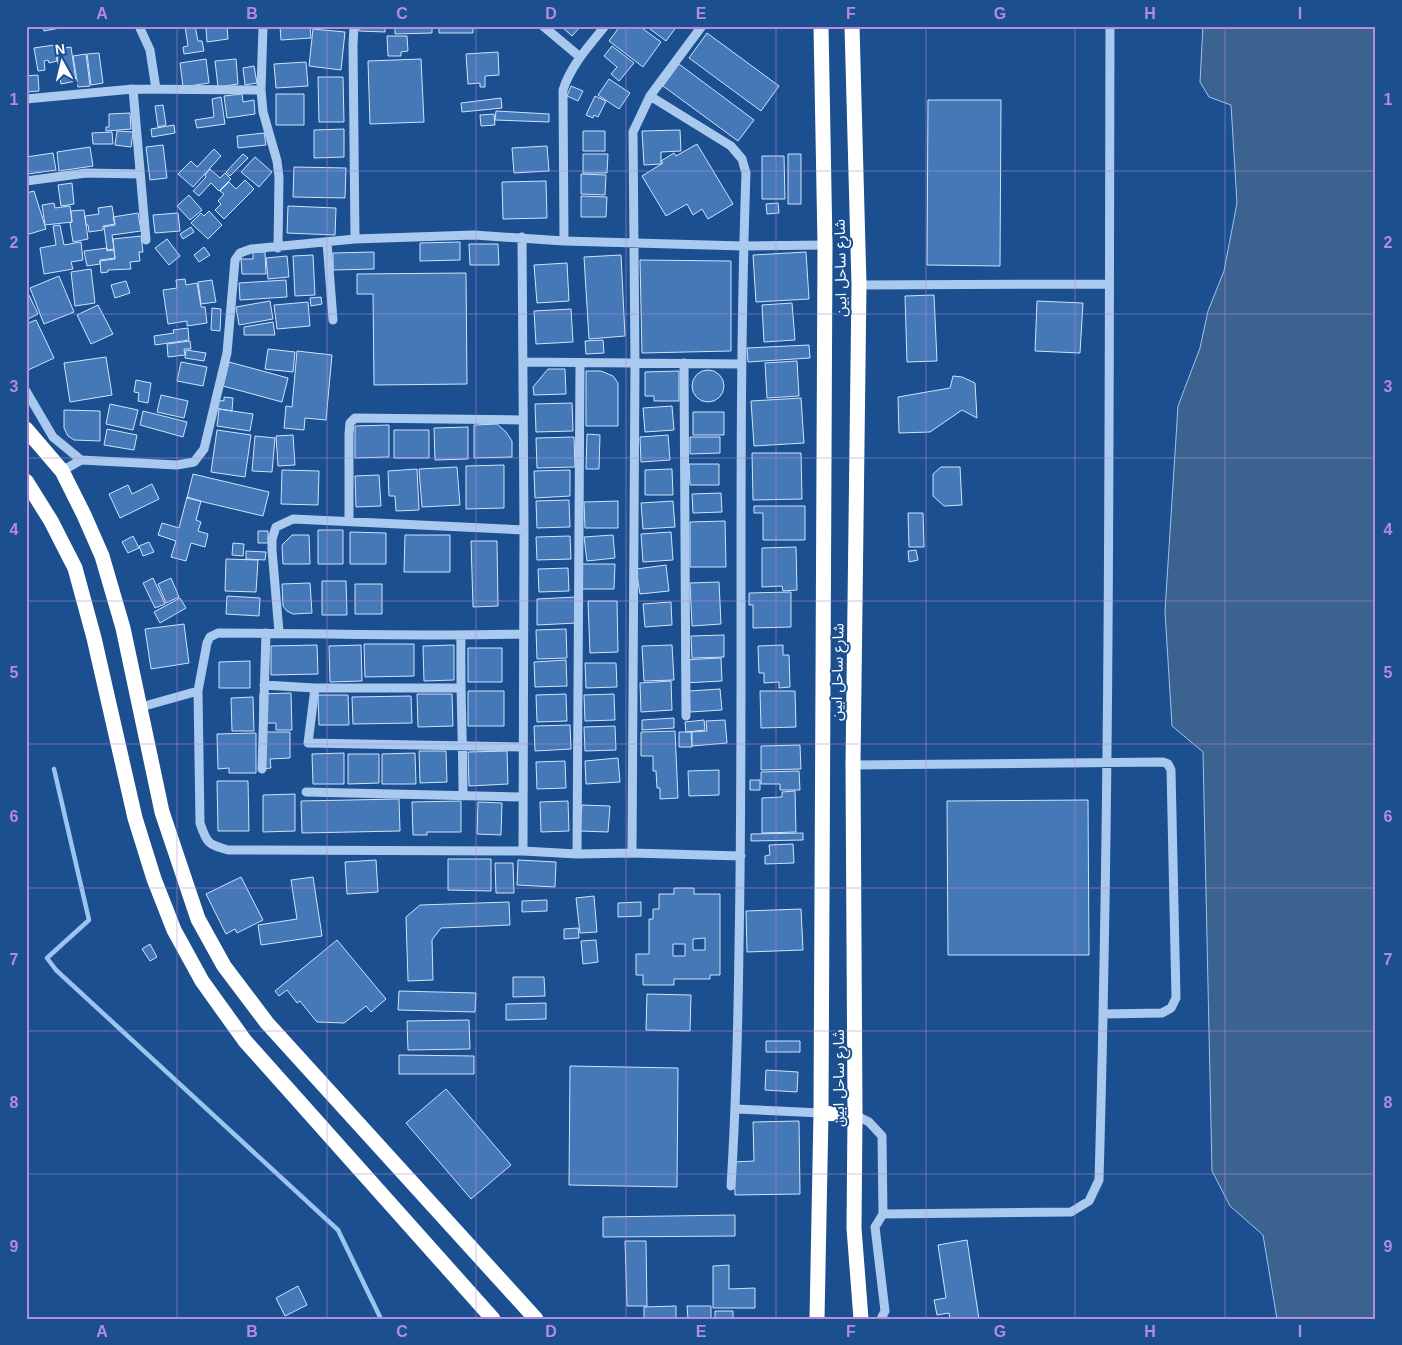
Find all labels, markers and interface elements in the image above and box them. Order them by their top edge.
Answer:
text: A [96,5,108,22]
text: B [246,5,258,22]
text: C [396,5,408,22]
text: D [545,5,557,22]
text: E [696,5,707,22]
text: F [846,5,856,22]
text: G [994,5,1006,22]
text: H [1144,5,1156,22]
text: I [1298,5,1302,22]
north arrow [38,38,88,88]
text: N [54,40,66,58]
text: 1 [10,91,19,108]
text: 1 [1384,91,1393,108]
street label: شارع ساحل ابين [831,219,853,317]
text: 2 [10,234,19,251]
text: 2 [1384,234,1393,251]
text: 3 [10,378,19,395]
text: 3 [1384,378,1393,395]
text: 4 [10,521,19,538]
text: 4 [1384,521,1393,538]
street label: شارع ساحل ابين [828,623,850,721]
text: 5 [10,664,19,681]
text: 5 [1384,664,1393,681]
text: 6 [10,808,19,825]
text: 6 [1384,808,1393,825]
text: 7 [10,951,19,968]
text: 7 [1384,951,1393,968]
street label: شارع ساحل ابين [830,1029,851,1127]
text: 8 [10,1094,19,1111]
text: 8 [1384,1094,1393,1111]
text: 9 [10,1238,19,1255]
text: 9 [1384,1238,1393,1255]
text: A [96,1323,108,1340]
text: B [246,1323,258,1340]
text: C [396,1323,408,1340]
text: D [545,1323,557,1340]
text: E [696,1323,707,1340]
text: F [846,1323,856,1340]
text: G [994,1323,1006,1340]
text: H [1144,1323,1156,1340]
text: I [1298,1323,1302,1340]

